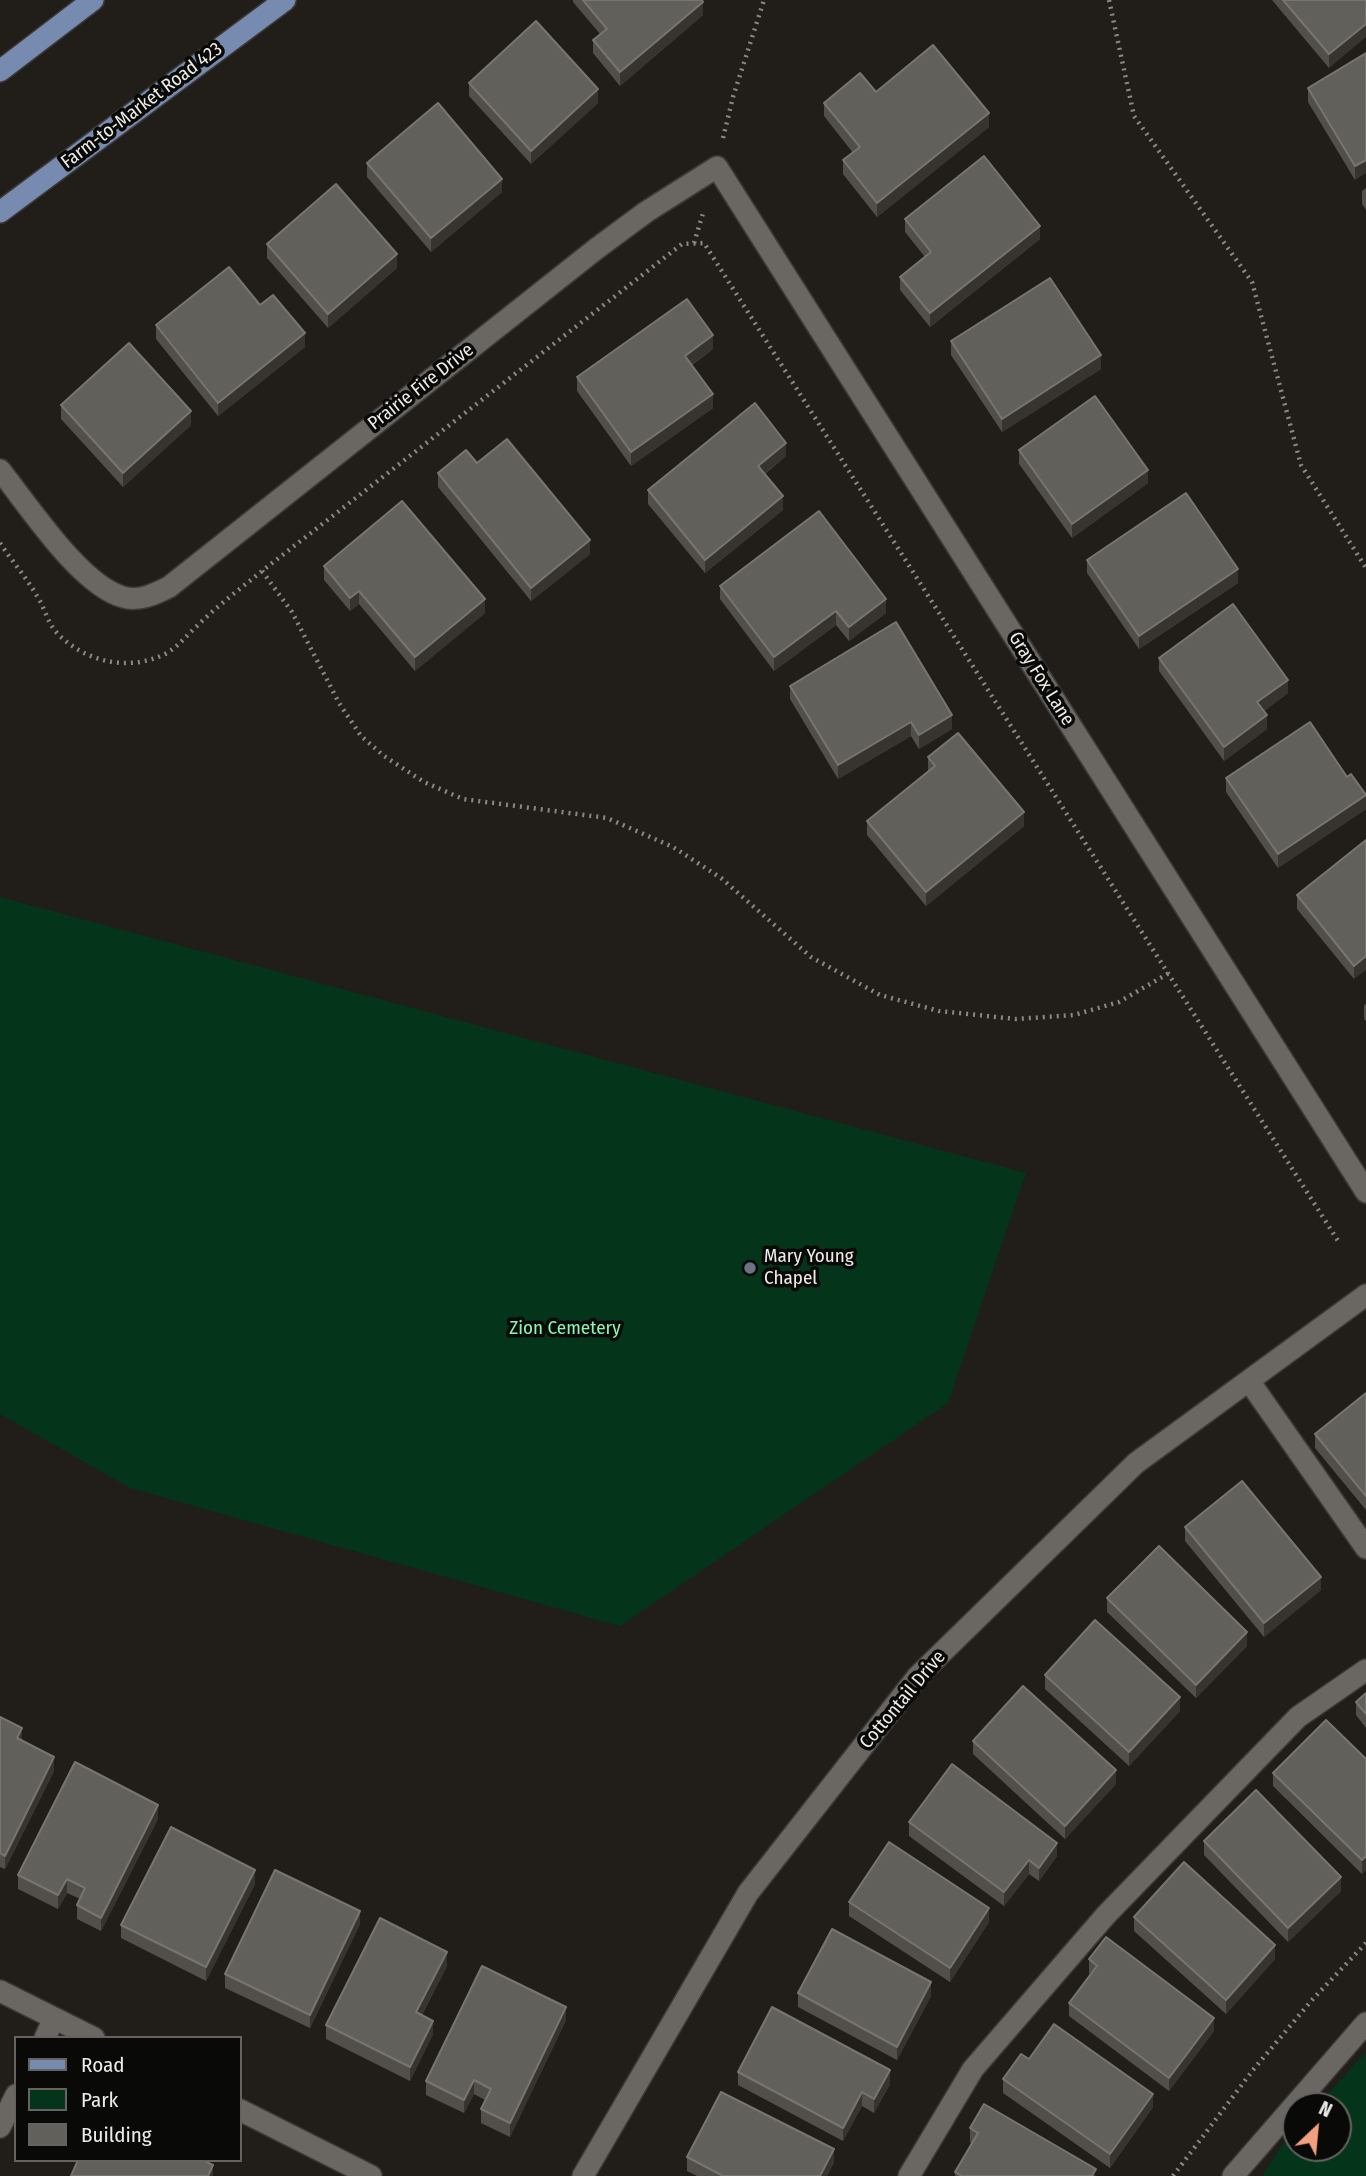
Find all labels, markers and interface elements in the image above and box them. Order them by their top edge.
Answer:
street label: Farm-to-Market Road 423 [57,38,227,174]
street label: Prairie Fire Drive [364,339,478,435]
street label: Gray Fox Lane [1003,628,1079,730]
place label: Mary Young Chapel [764,1246,854,1290]
marker: Mary Young Chapel [742,1260,758,1276]
park label: Zion Cemetery [509,1318,621,1340]
street label: Cottontail Drive [855,1646,951,1754]
legend [14,2036,242,2162]
text: Road [81,2052,125,2078]
text: Park [81,2087,118,2113]
north arrow [1282,2092,1352,2162]
text: N [1315,2097,1336,2122]
text: Building [81,2122,152,2148]

